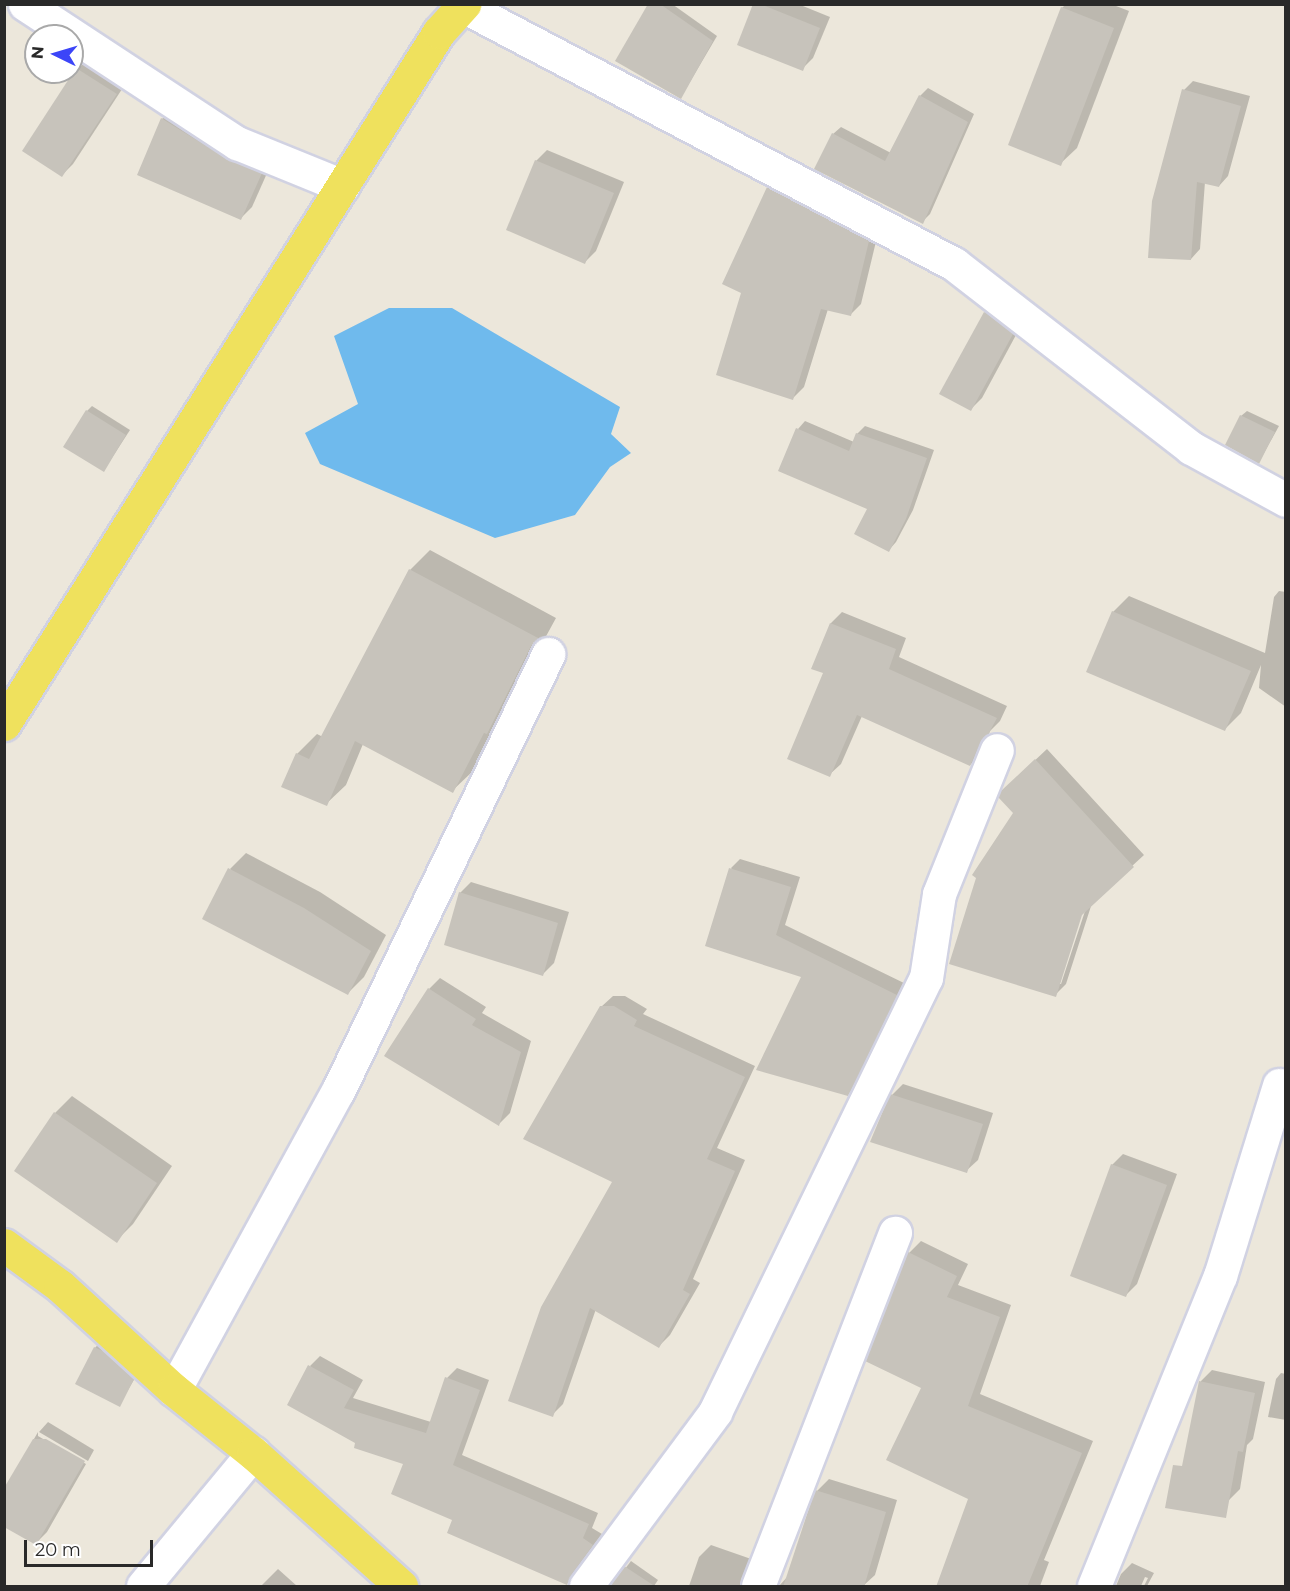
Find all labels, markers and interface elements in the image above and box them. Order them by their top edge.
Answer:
north arrow [24,24,84,84]
text: N [28,45,48,60]
scale bar [27,1528,156,1566]
text: 20 m [35,1539,81,1561]

